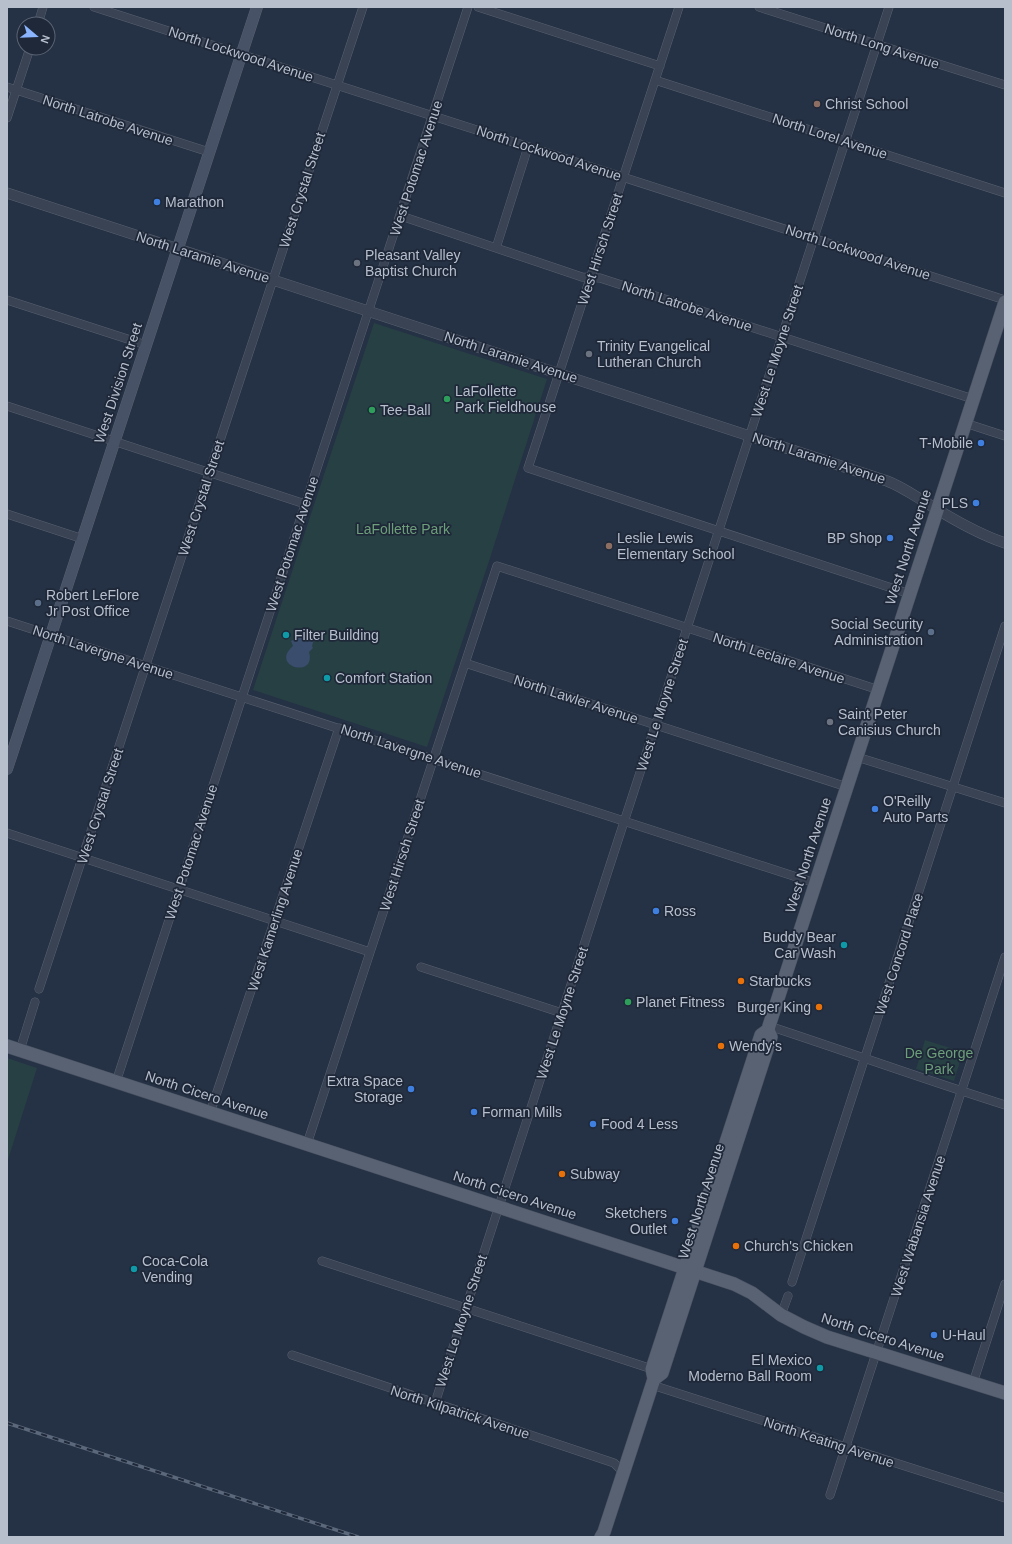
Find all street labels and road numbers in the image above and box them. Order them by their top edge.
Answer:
street label: North Long Avenue [823,20,942,72]
street label: North Lockwood Avenue [166,23,316,85]
street label: North Latrobe Avenue [41,91,175,149]
street label: West Potomac Avenue [387,98,445,238]
street label: North Lorel Avenue [771,110,890,162]
street label: North Lockwood Avenue [474,122,624,184]
street label: West Crystal Street [276,130,328,250]
street label: West Hirsch Street [574,191,626,307]
street label: North Lockwood Avenue [783,221,933,283]
street label: North Laramie Avenue [134,228,272,286]
street label: North Latrobe Avenue [620,277,754,335]
street label: West Le Moyne Street [748,283,806,419]
street label: West Division Street [91,321,145,445]
street label: North Laramie Avenue [442,328,580,386]
street label: North Laramie Avenue [750,429,888,487]
street label: West Crystal Street [175,438,227,558]
street label: West Potomac Avenue [263,474,321,614]
street label: West North Avenue [882,487,934,607]
street label: North Lavergne Avenue [31,622,176,682]
street label: North Leclaire Avenue [711,629,847,687]
street label: West Le Moyne Street [633,637,691,773]
street label: North Lawler Avenue [512,671,640,727]
street label: North Lavergne Avenue [339,721,484,781]
street label: West Crystal Street [74,746,126,866]
street label: West Potomac Avenue [162,782,220,922]
street label: West North Avenue [782,795,834,915]
street label: West Hirsch Street [376,797,428,913]
street label: West Kamerling Avenue [244,847,306,993]
street label: West Concord Place [872,891,926,1017]
street label: West Le Moyne Street [533,945,591,1081]
street label: North Cicero Avenue [143,1067,271,1123]
street label: West North Avenue [675,1141,727,1261]
street label: West Wabansia Avenue [888,1153,948,1299]
street label: North Cicero Avenue [451,1167,579,1223]
street label: West Le Moyne Street [432,1253,490,1389]
street label: North Cicero Avenue [819,1309,947,1365]
street label: North Kilpatrick Avenue [388,1382,532,1442]
street label: North Keating Avenue [762,1413,896,1471]

